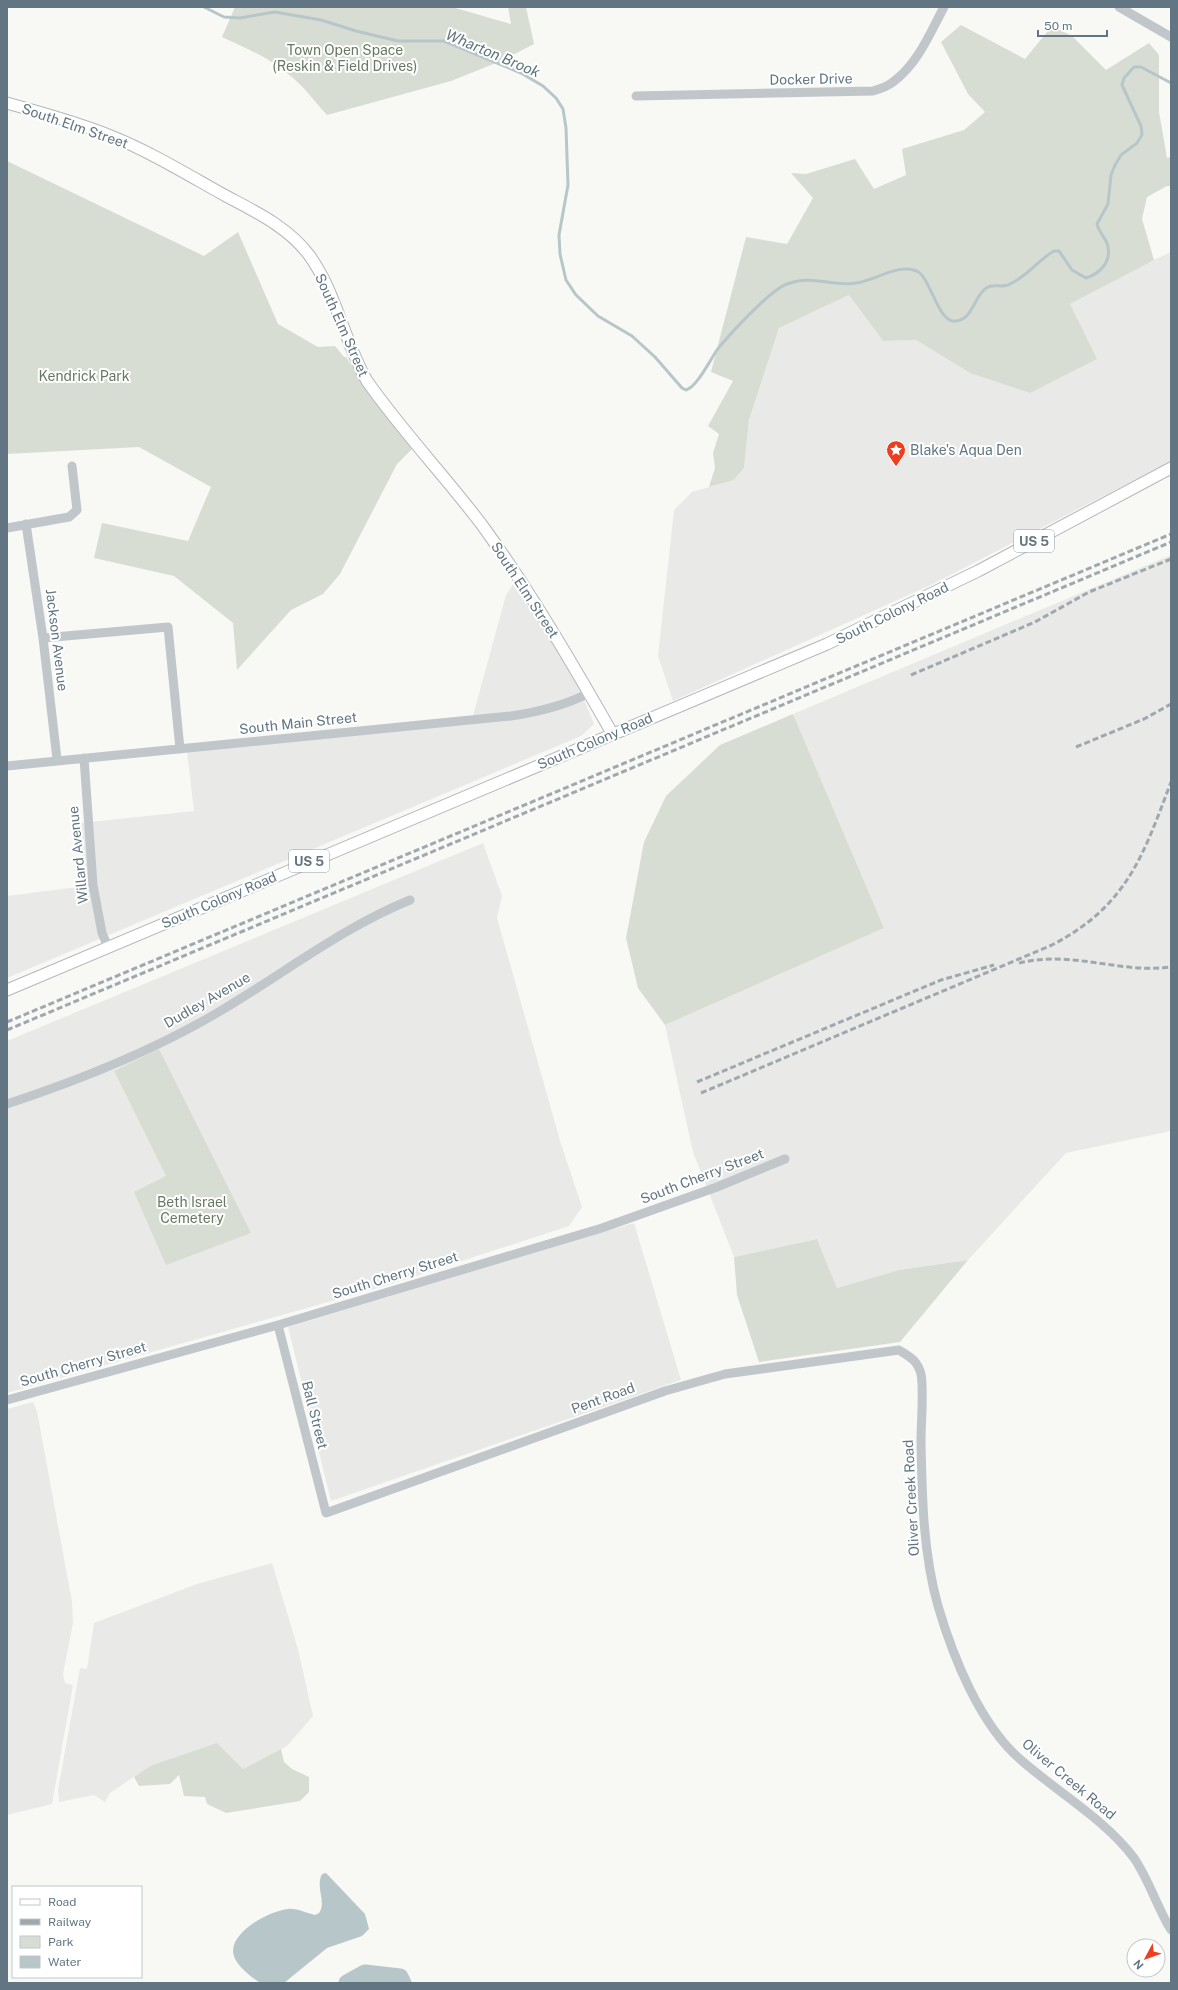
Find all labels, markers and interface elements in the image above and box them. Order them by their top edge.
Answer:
scale bar [1038,12,1107,38]
text: 50 m [1044,19,1072,33]
water label: Wharton Brook [443,26,543,81]
park label: Town Open Space (Reskin & Field Drives) [273,42,417,74]
street label: Docker Drive [769,70,853,88]
street label: South Elm Street [20,100,130,152]
street label: South Elm Street [312,271,372,379]
park label: Kendrick Park [38,368,130,384]
place icon: Blake's Aqua Den [885,439,907,467]
place label: Blake's Aqua Den [910,442,1022,458]
road number: US 5 [1014,530,1054,552]
street label: South Elm Street [488,539,562,641]
street label: South Colony Road [833,579,951,647]
street label: Jackson Avenue [43,588,71,692]
street label: South Main Street [238,709,358,737]
street label: South Colony Road [535,710,655,772]
street label: Willard Avenue [65,805,91,905]
road number: US 5 [289,850,329,872]
street label: South Colony Road [159,869,279,931]
street label: Dudley Avenue [161,969,253,1031]
street label: South Cherry Street [638,1145,766,1207]
park label: Beth Israel Cemetery [157,1194,227,1226]
street label: South Cherry Street [330,1248,460,1302]
street label: South Cherry Street [18,1338,148,1390]
street label: Ball Street [299,1379,331,1451]
street label: Pent Road [569,1379,637,1417]
street label: Oliver Creek Road [900,1439,922,1557]
street label: Oliver Creek Road [1019,1735,1119,1823]
legend [12,1886,142,1978]
text: Road [48,1895,76,1909]
text: Railway [48,1915,92,1929]
text: Park [48,1935,74,1949]
north arrow [1126,1938,1166,1978]
text: Water [48,1955,82,1969]
text: N [1131,1957,1146,1972]

